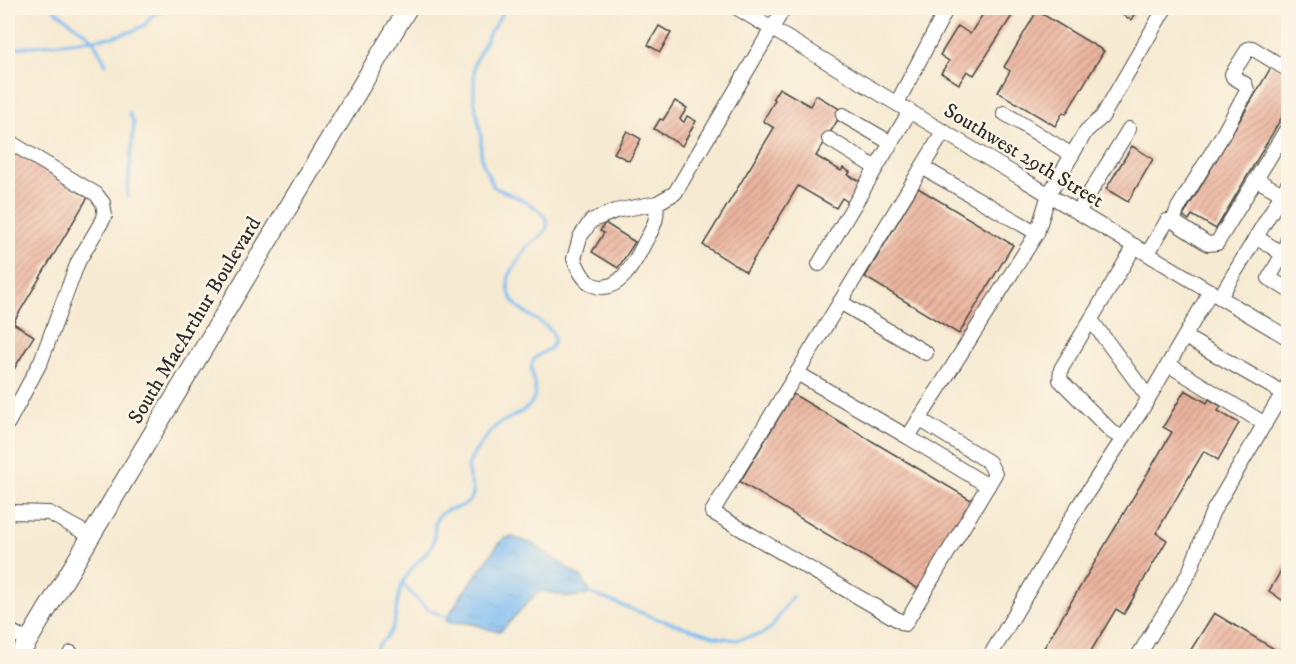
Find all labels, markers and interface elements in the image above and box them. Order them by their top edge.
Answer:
street label: Southwest 29th Street [939,98,1108,214]
street label: South MacArthur Boulevard [123,212,267,429]

